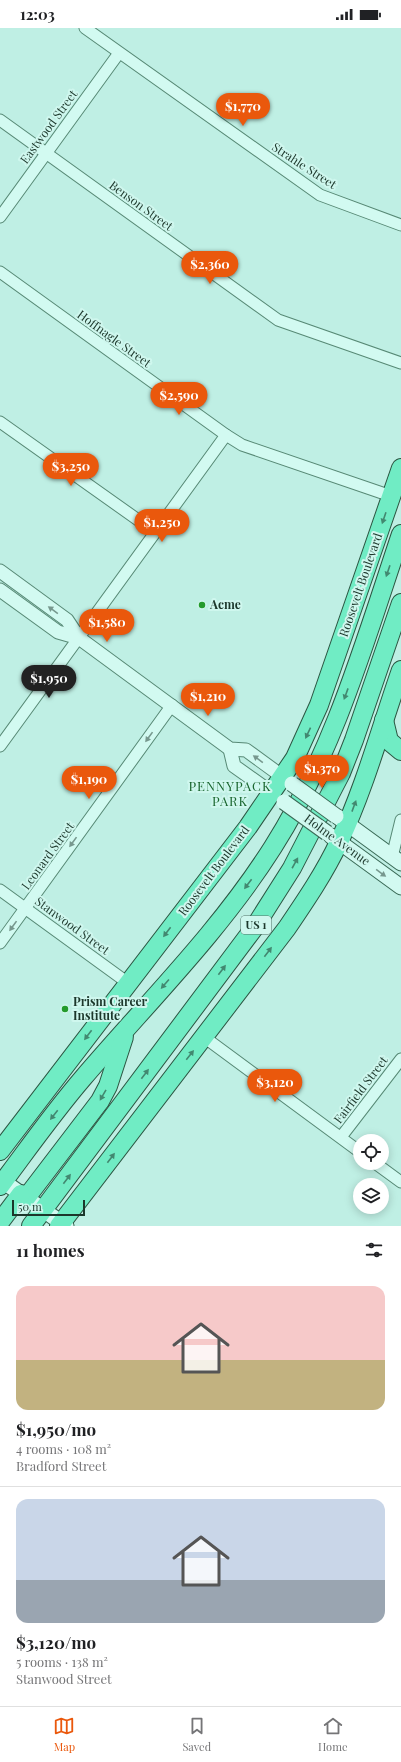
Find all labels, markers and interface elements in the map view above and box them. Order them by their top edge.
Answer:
text: 12:03 [20,4,55,24]
street label: Eastwood Street [16,86,81,166]
pin: $1,770 [210,93,276,127]
text: $1,770 [225,97,261,114]
street label: Strahle Street [269,138,340,192]
street label: Benson Street [107,177,177,234]
pin: $2,360 [177,251,243,285]
text: $2,360 [190,255,230,272]
street label: Hoffnagle Street [75,306,155,371]
pin: $2,590 [146,382,212,416]
text: $2,590 [159,386,199,403]
pin: $3,250 [38,453,104,487]
text: $3,250 [52,457,90,474]
pin: $1,250 [129,509,195,543]
one-way arrow [380,512,386,524]
text: $1,250 [143,513,181,530]
street label: Roosevelt Boulevard [335,531,385,639]
one-way arrow [385,566,391,578]
place label: Acme [209,596,241,612]
marker: Acme [197,600,207,610]
one-way arrow [48,606,58,614]
pin: $1,580 [74,609,140,643]
text: $1,580 [88,613,126,630]
pin: $1,950 [16,665,82,699]
text: $1,950 [30,669,68,686]
pin: $1,210 [175,683,241,717]
text: $1,210 [190,687,226,704]
one-way arrow [343,689,349,701]
one-way arrow [305,727,311,739]
one-way arrow [145,731,153,742]
one-way arrow [252,755,263,763]
pin: $1,370 [289,755,355,789]
text: $1,370 [304,759,340,776]
pin: $1,190 [56,766,122,800]
text: $1,190 [71,770,107,787]
district label: PENNYPACK PARK [188,777,272,809]
one-way arrow [352,800,358,812]
street label: Holme Avenue [301,810,374,868]
street label: Leonard Street [17,818,78,893]
street label: Roosevelt Boulevard [174,822,252,919]
one-way arrow [69,837,77,848]
one-way arrow [292,857,299,869]
one-way arrow [376,869,387,877]
one-way arrow [244,878,252,889]
street label: Stanwood Street [32,893,114,958]
road number: US 1 [241,916,271,934]
one-way arrow [9,920,17,931]
one-way arrow [163,927,172,938]
one-way arrow [264,946,273,957]
one-way arrow [218,965,226,976]
one-way arrow [161,978,170,989]
place label: Prism Career Institute [73,993,147,1023]
marker: Prism Career Institute [60,1004,70,1014]
one-way arrow [84,1030,92,1041]
one-way arrow [185,1050,193,1060]
street label: Fairfield Street [330,1052,391,1126]
one-way arrow [140,1069,149,1080]
pin: $3,120 [242,1069,308,1103]
text: $3,120 [256,1073,294,1090]
one-way arrow [100,1089,106,1101]
one-way arrow [50,1109,58,1120]
map controls [353,1134,389,1214]
button: locate [353,1134,389,1170]
one-way arrow [106,1153,115,1164]
one-way arrow [63,1173,71,1184]
button: layers [353,1178,389,1214]
scale bar [12,1198,85,1217]
text: 50 m [18,1199,42,1214]
text: 11 homes [16,1239,85,1261]
icon: filters [363,1239,385,1261]
icon: home [165,1312,237,1384]
text: $1,950/mo [16,1418,96,1440]
text: 4 rooms · 108 m² [16,1440,111,1457]
text: Bradford Street [16,1457,106,1474]
icon: home [165,1525,237,1597]
text: $3,120/mo [16,1631,96,1653]
text: 5 rooms · 138 m² [16,1653,108,1670]
text: Stanwood Street [16,1670,112,1687]
tab: Map [53,1715,75,1754]
tab: Saved [182,1715,211,1754]
tab: Home [318,1715,347,1754]

